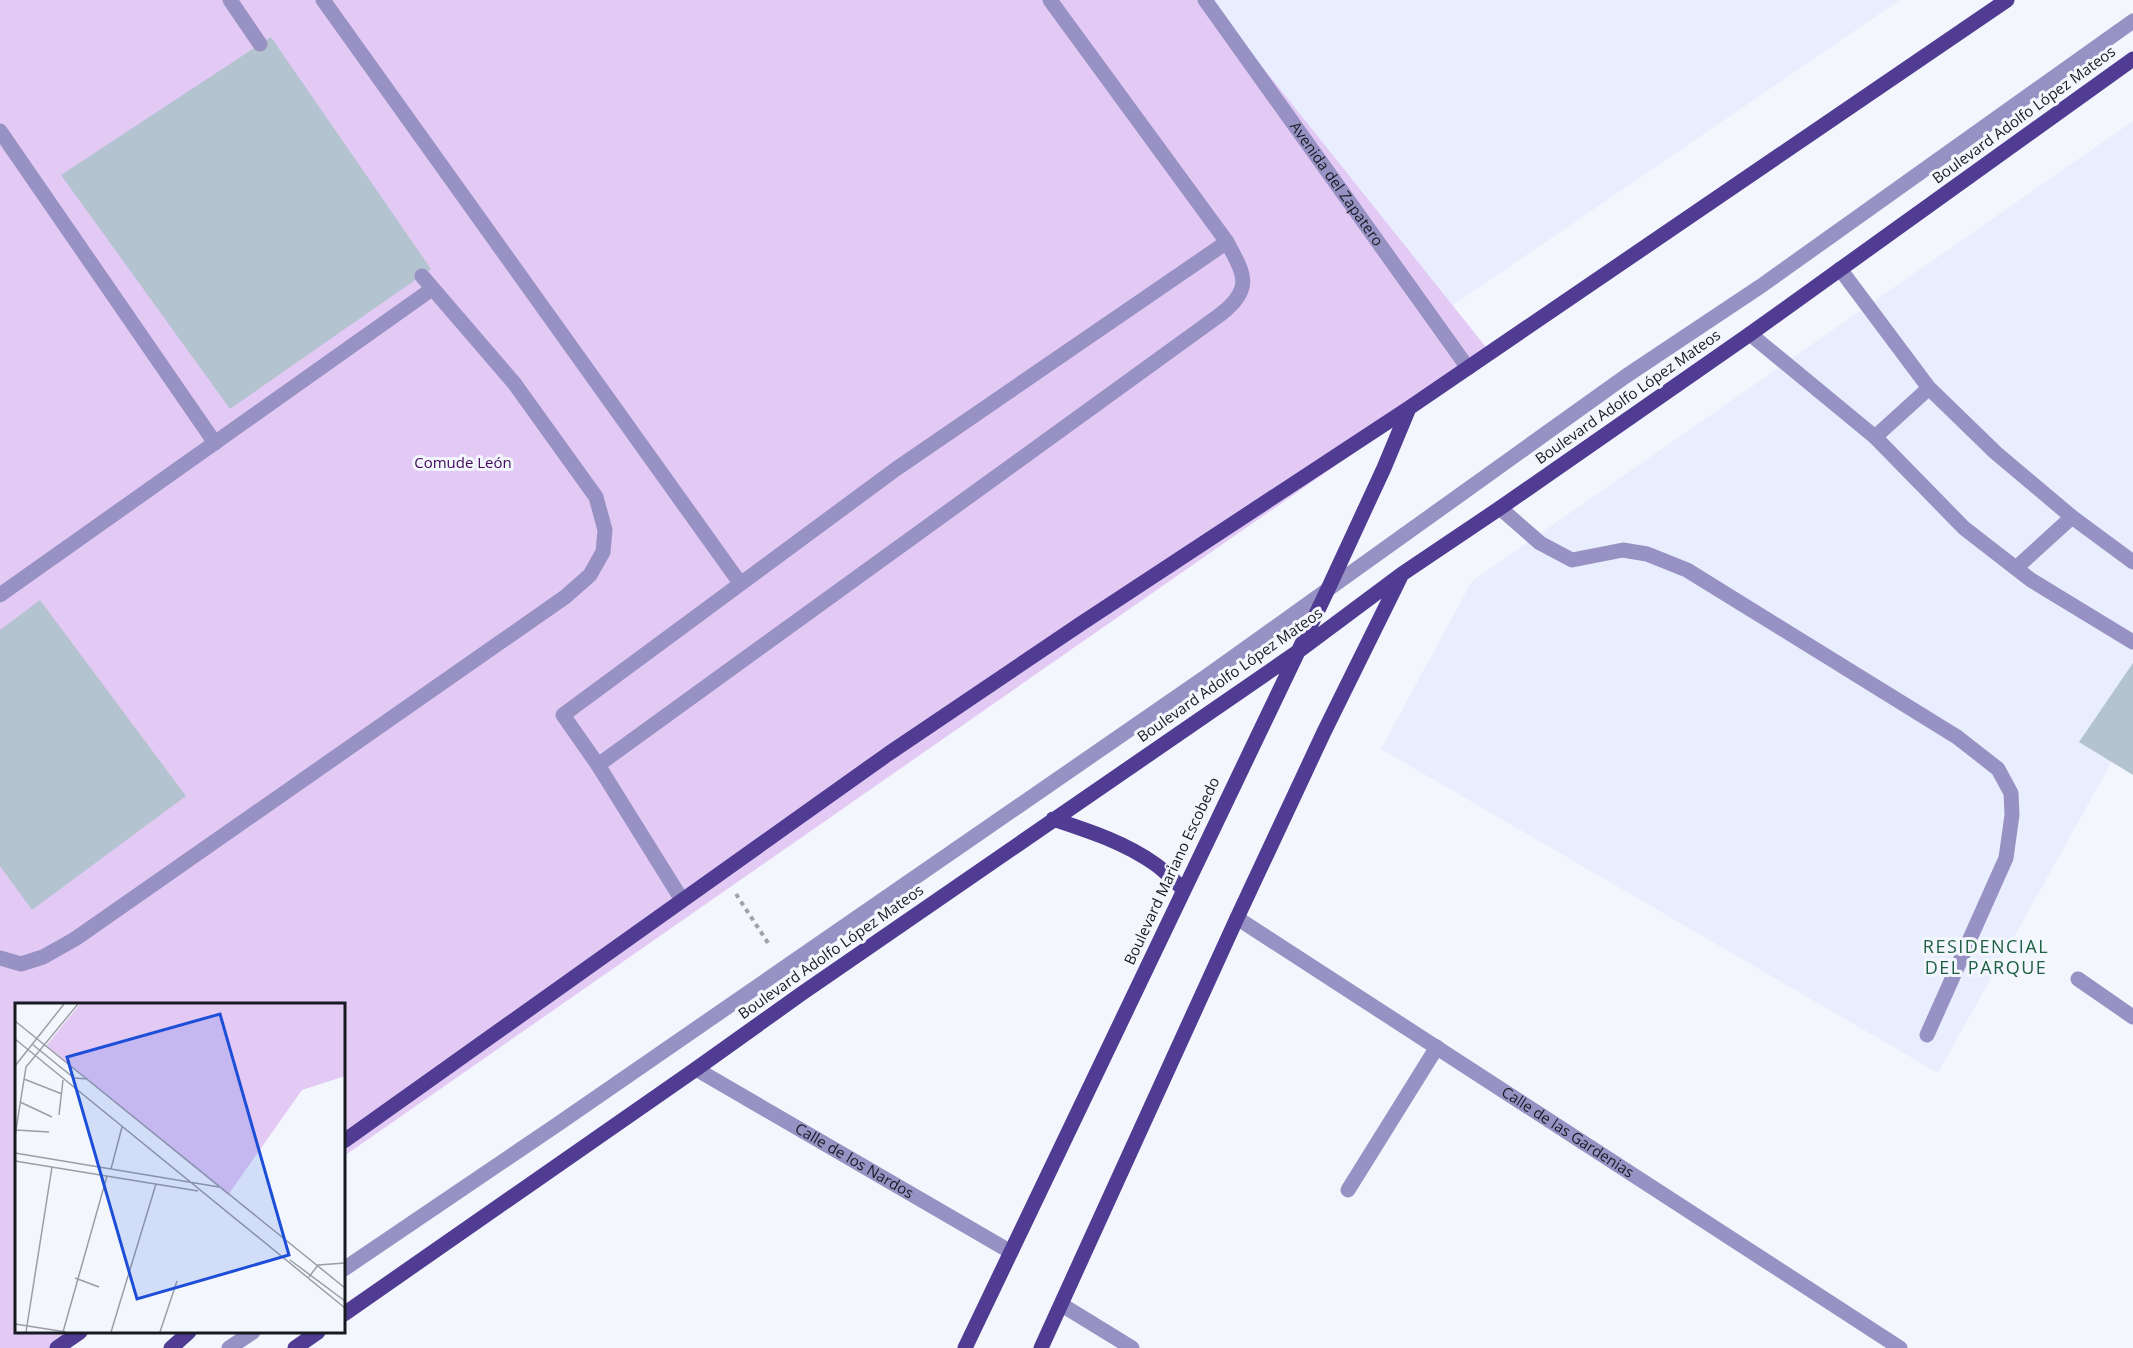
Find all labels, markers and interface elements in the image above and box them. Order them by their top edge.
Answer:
street label: Boulevard Adolfo López Mateos [1928,41,2119,187]
street label: Avenida del Zapatero [1286,117,1389,250]
street label: Boulevard Adolfo López Mateos [1531,324,1724,468]
park label: Comude León [414,452,512,472]
street label: Boulevard Adolfo López Mateos [1133,602,1326,746]
street label: Boulevard Mariano Escobedo [1119,774,1223,968]
street label: Boulevard Adolfo López Mateos [734,879,927,1023]
district label: RESIDENCIAL DEL PARQUE [1923,934,2049,979]
inset map [15,1003,345,1333]
street label: Calle de las Gardenias [1498,1081,1638,1182]
street label: Calle de los Nardos [792,1118,918,1202]

